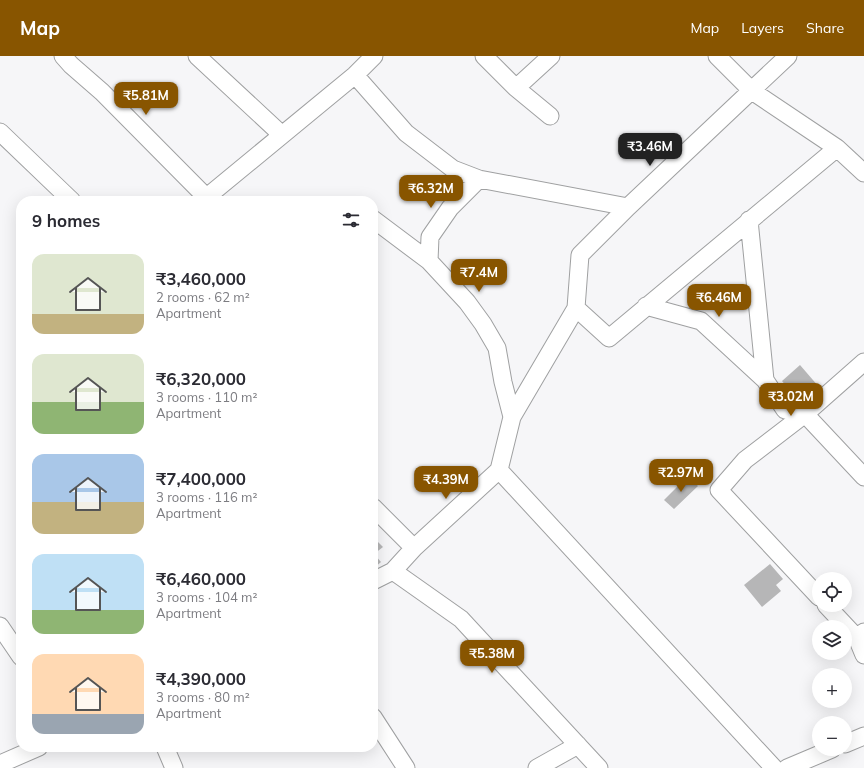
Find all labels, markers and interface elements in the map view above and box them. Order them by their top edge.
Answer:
text: Map [20,16,60,40]
text: Map [690,19,719,37]
text: Layers [741,19,784,37]
text: Share [806,19,844,37]
pin: ₹5.81M [113,82,179,116]
text: ₹5.81M [123,87,169,103]
pin: ₹3.46M [617,133,683,167]
text: ₹3.46M [627,138,673,154]
pin: ₹6.32M [398,175,464,209]
text: ₹6.32M [408,180,454,196]
icon: filters [340,209,362,231]
text: 9 homes [32,210,100,231]
pin: ₹7.4M [451,259,507,293]
text: ₹7.4M [460,264,498,280]
text: ₹3,460,000 [156,268,246,289]
icon: home [64,270,112,318]
pin: ₹6.46M [686,284,752,318]
text: 2 rooms · 62 m² [156,289,250,305]
text: ₹6.46M [696,289,742,305]
text: Apartment [156,305,221,321]
text: ₹6,320,000 [156,368,246,389]
icon: home [64,370,112,418]
pin: ₹3.02M [758,383,824,417]
text: ₹3.02M [768,388,814,404]
text: 3 rooms · 110 m² [156,389,257,405]
text: Apartment [156,405,221,421]
pin: ₹2.97M [648,459,714,493]
text: ₹2.97M [658,464,704,480]
pin: ₹4.39M [413,466,479,500]
text: ₹7,400,000 [156,468,246,489]
icon: home [64,470,112,518]
text: ₹4.39M [423,471,469,487]
text: 3 rooms · 116 m² [156,489,257,505]
text: Apartment [156,505,221,521]
text: ₹6,460,000 [156,568,246,589]
icon: home [64,570,112,618]
map controls [812,572,852,756]
button: locate [812,572,852,612]
text: 3 rooms · 104 m² [156,589,257,605]
text: Apartment [156,605,221,621]
button: layers [812,620,852,660]
pin: ₹5.38M [459,640,525,674]
text: ₹5.38M [469,645,515,661]
text: ₹4,390,000 [156,668,246,689]
button: + [812,668,852,708]
icon: home [64,670,112,718]
text: 3 rooms · 80 m² [156,689,250,705]
text: Apartment [156,705,221,721]
button: − [812,716,852,756]

